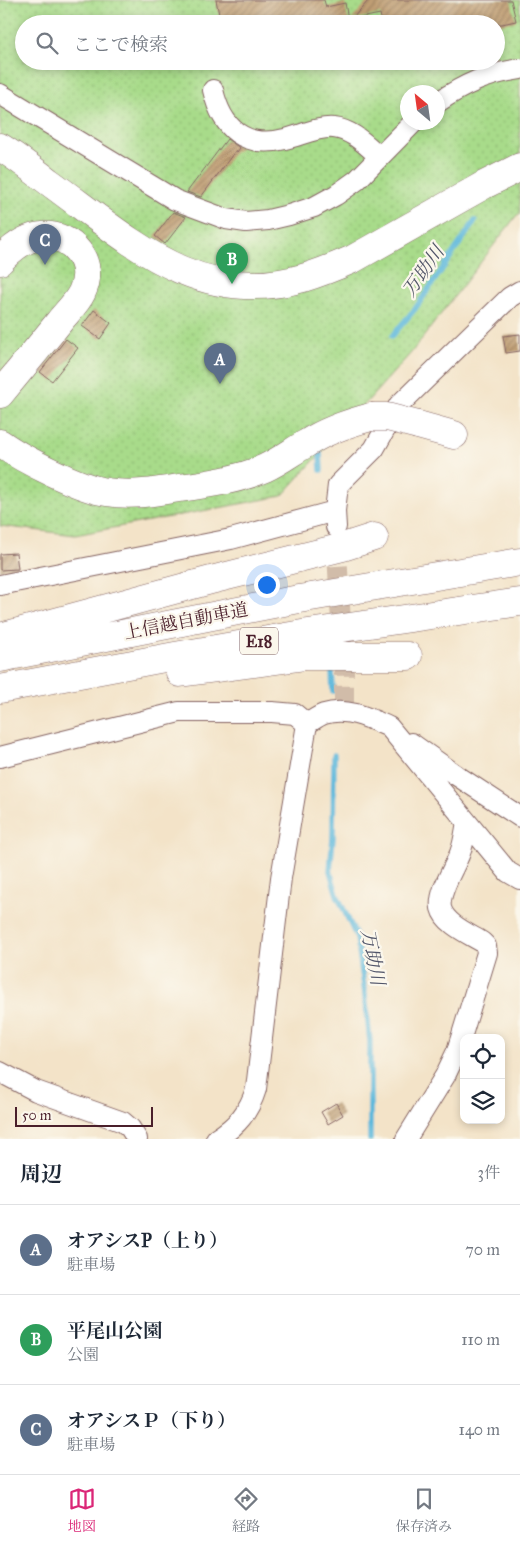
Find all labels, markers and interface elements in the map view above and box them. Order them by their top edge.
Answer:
search box [15,15,505,70]
icon: search [33,29,61,57]
text: ここで検索 [73,33,168,56]
north arrow [400,85,445,130]
pin: C [29,224,61,265]
water label: 万助川 [397,239,450,301]
pin: B [216,243,248,284]
pin: A [204,343,236,384]
your location [254,572,280,598]
street label: 上信越自動車道 [122,598,250,644]
road number: E18 [240,627,278,654]
water label: 万助川 [356,927,390,989]
map controls [460,1034,505,1124]
button: locate [460,1034,505,1079]
button: layers [460,1079,505,1124]
scale bar [15,1104,152,1127]
text: 50 m [22,1107,51,1124]
text: 周辺 [20,1161,62,1187]
text: 3件 [478,1163,500,1182]
text: オアシスP（上り） [67,1229,228,1252]
text: A [31,1240,41,1259]
text: 70 m [465,1240,500,1259]
text: 駐車場 [67,1255,115,1274]
text: 平尾山公園 [67,1319,162,1342]
text: B [31,1330,41,1349]
text: 110 m [461,1330,500,1349]
text: 公園 [67,1345,99,1364]
text: オアシスＰ（下り） [67,1409,236,1432]
text: C [31,1420,41,1439]
text: 140 m [459,1420,500,1439]
text: 駐車場 [67,1435,115,1454]
tab: 地図 [68,1485,96,1535]
tab: 経路 [232,1485,260,1535]
tab: 保存済み [396,1485,452,1535]

